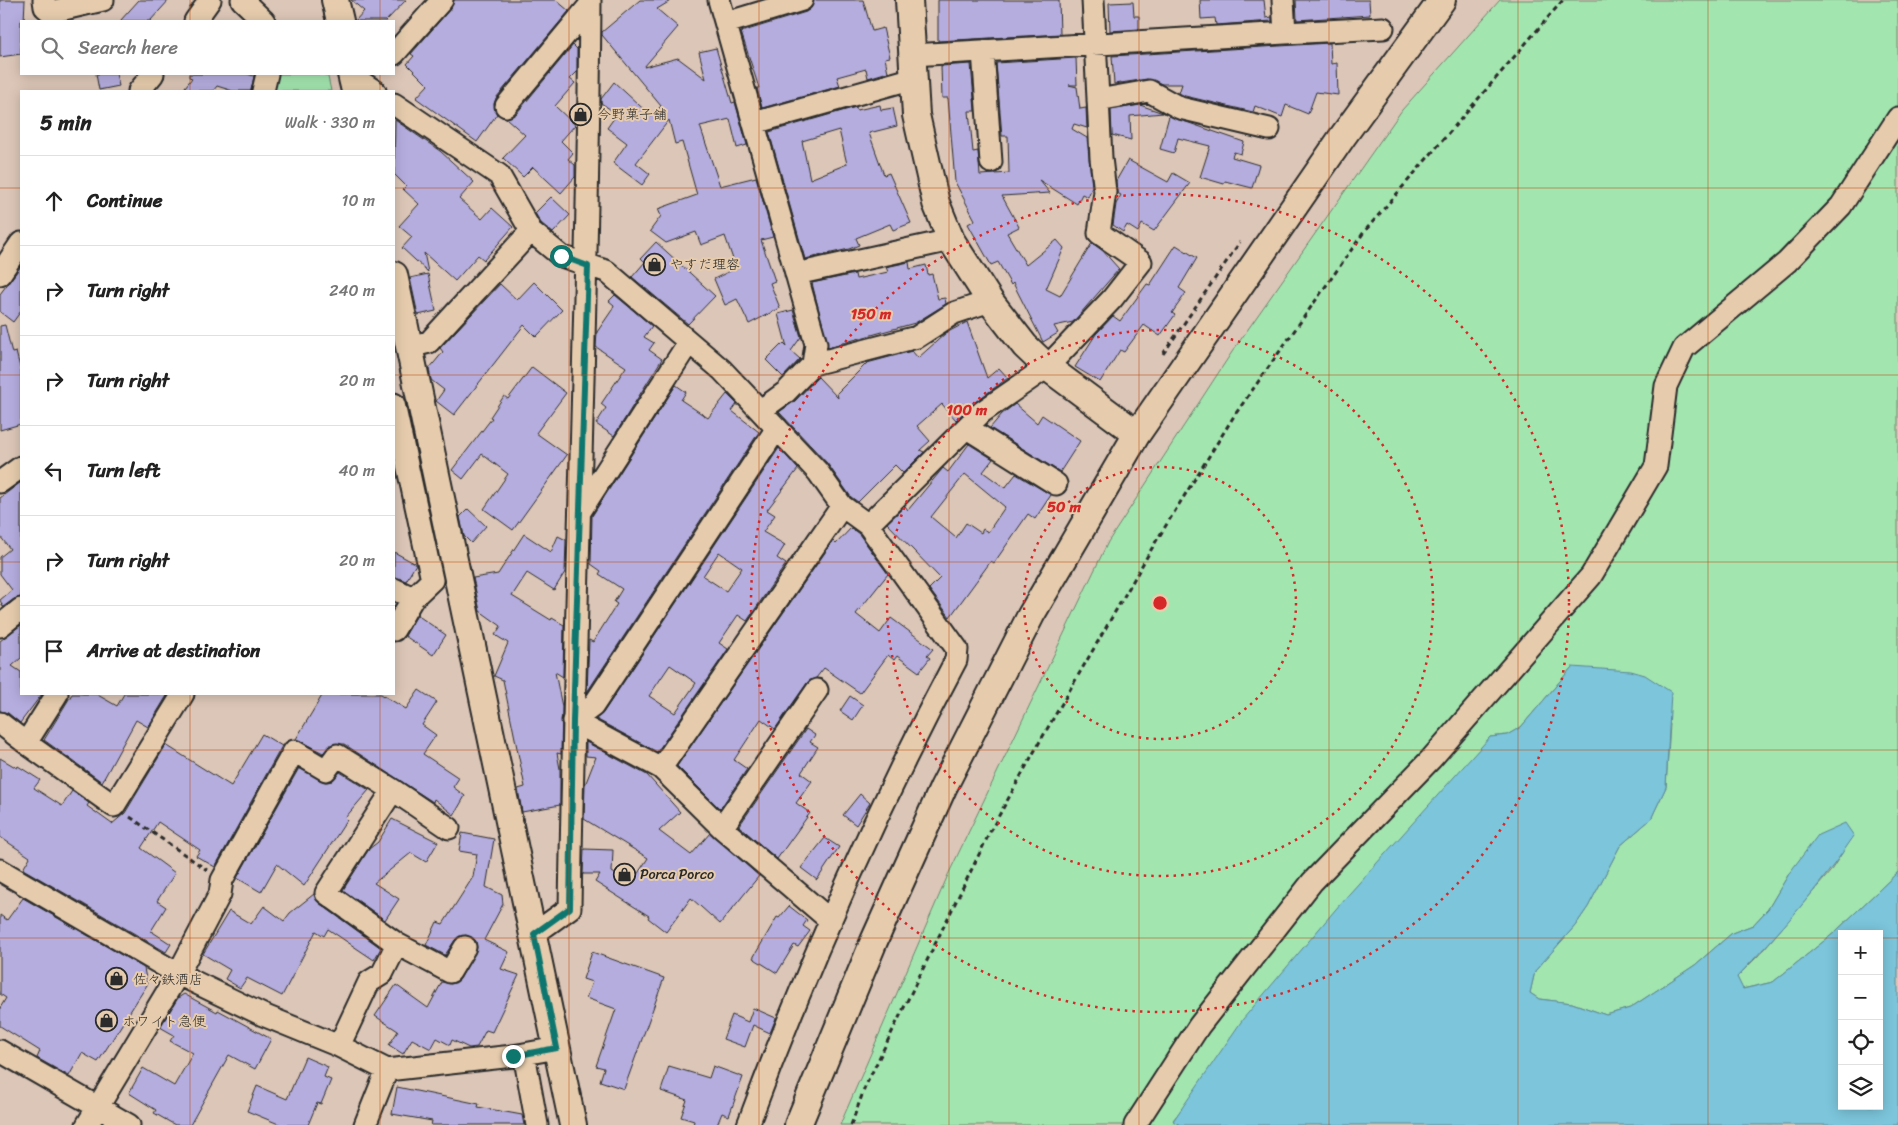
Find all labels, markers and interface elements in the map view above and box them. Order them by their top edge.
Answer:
search box [20,20,395,75]
text: Search here [78,31,178,64]
icon: search [38,34,66,62]
shop icon: 今野菓子舗 [569,102,593,126]
place label: 今野菓子舗 [597,102,667,127]
text: 5 min [40,104,92,142]
text: Walk · 330 m [285,108,375,137]
text: Continue [87,184,163,217]
text: 10 m [342,186,375,215]
icon: ahead [40,187,68,215]
route start [550,245,573,268]
shop icon: やすだ理容 [642,252,666,276]
place label: やすだ理容 [670,252,740,277]
text: Turn right [87,274,169,307]
text: 240 m [329,276,375,305]
icon: right [40,277,68,305]
text: 150 m [851,301,892,327]
text: Turn right [87,364,169,397]
text: 20 m [339,366,375,395]
icon: right [40,367,68,395]
text: 100 m [947,397,988,423]
text: Turn left [87,454,160,487]
text: 40 m [338,456,375,485]
icon: left [40,457,68,485]
text: 50 m [1047,494,1082,520]
text: Turn right [87,544,169,577]
text: 20 m [339,546,375,575]
icon: right [40,547,68,575]
centre of rings [1151,594,1169,612]
text: Arrive at destination [87,634,260,667]
icon: arrive [40,637,68,665]
shop icon: Porca Porco [612,862,636,886]
place label: Porca Porco [640,862,714,887]
map controls [1838,930,1883,1110]
button: + [1838,930,1883,975]
shop icon: 佐々鉄酒店 [105,967,129,991]
place label: 佐々鉄酒店 [133,967,203,992]
button: − [1838,975,1883,1020]
shop icon: ホワイト急便 [94,1009,118,1033]
place label: ホワイト急便 [122,1009,207,1034]
button: locate [1838,1020,1883,1065]
route end [502,1045,525,1068]
button: layers [1838,1065,1883,1110]

